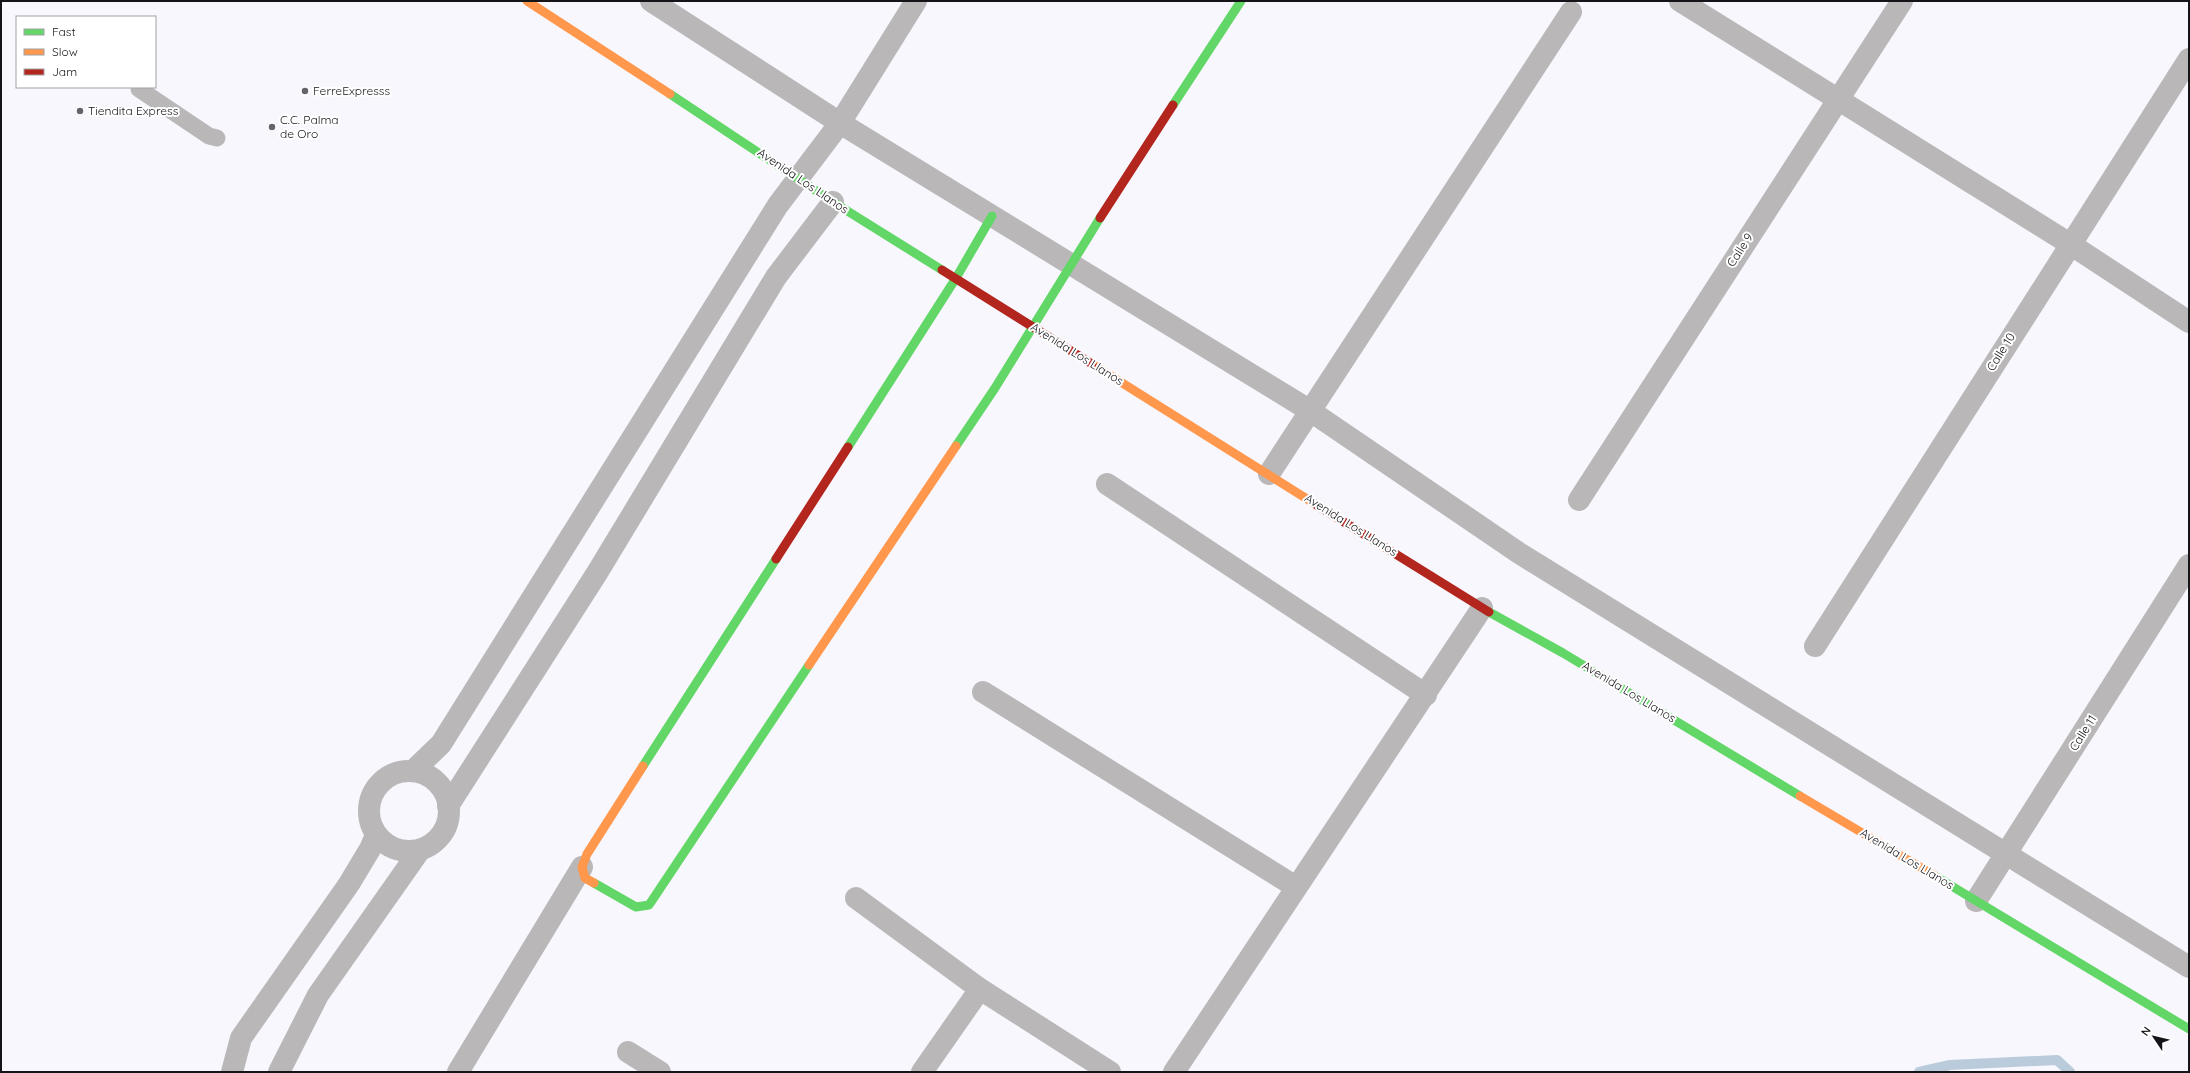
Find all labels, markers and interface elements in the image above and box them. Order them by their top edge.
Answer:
legend [16,16,156,88]
text: Fast [52,24,76,39]
text: Slow [52,44,78,59]
text: Jam [52,64,77,79]
place label: FerreExpresss [313,83,390,98]
marker: FerreExpresss [300,86,310,96]
place label: Tiendita Express [88,103,179,118]
marker: Tiendita Express [75,106,85,116]
place label: C.C. Palma de Oro [280,112,339,141]
marker: C.C. Palma de Oro [267,122,277,132]
street label: Avenida Los Llanos [755,145,852,217]
street label: Calle 9 [1723,230,1756,269]
street label: Avenida Los Llanos [1028,319,1127,388]
street label: Calle 10 [1983,330,2018,374]
street label: Avenida Los Llanos [1302,490,1401,559]
street label: Avenida Los Llanos [1580,658,1679,726]
street label: Calle 11 [2066,712,2099,753]
street label: Avenida Los Llanos [1858,825,1957,893]
north arrow [2134,1017,2174,1057]
text: N [2138,1024,2154,1039]

